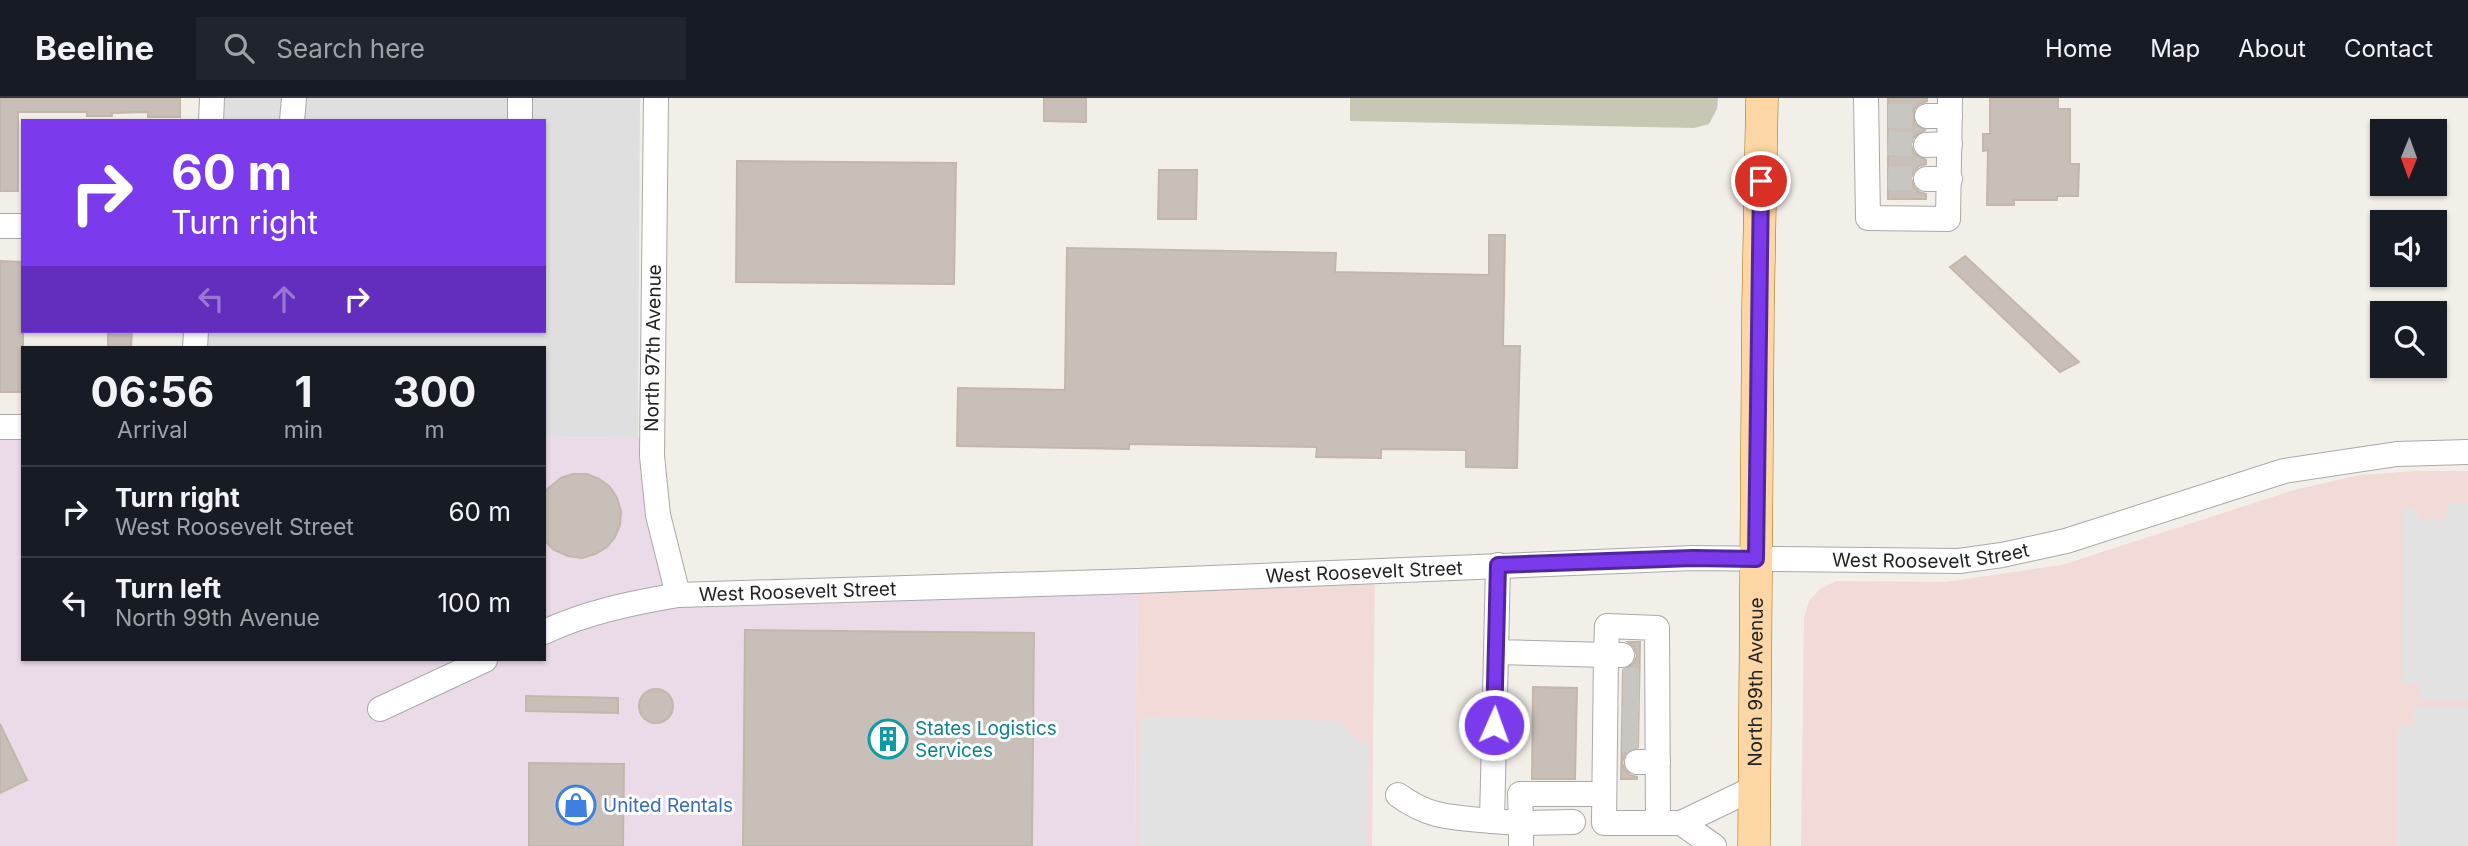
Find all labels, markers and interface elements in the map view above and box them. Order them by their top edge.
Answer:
search box [196,17,686,80]
text: Beeline [35,28,154,68]
icon: search [220,29,258,67]
text: Search here [276,33,425,64]
text: Home [2045,34,2112,63]
text: Map [2150,34,2200,63]
text: About [2238,34,2306,63]
text: Contact [2344,34,2433,63]
north arrow [2370,119,2446,196]
map controls [2370,119,2447,378]
text: 60 m [171,143,292,202]
icon: right [56,147,147,238]
pin [1731,151,1791,211]
icon: arrive [1742,162,1780,200]
text: Turn right [171,203,318,242]
button: sound [2370,210,2447,287]
street label: North 97th Avenue [640,264,666,432]
icon: left [192,280,230,318]
icon: ahead [265,280,303,318]
icon: right [338,280,376,318]
button: search [2370,301,2447,378]
text: 06:56 [91,366,214,417]
text: 1 [294,366,313,417]
text: 300 [393,366,476,417]
text: Arrival [117,416,188,444]
text: min [284,416,323,444]
text: m [424,416,445,444]
text: Turn right [115,482,240,513]
icon: right [56,493,94,531]
text: 60 m [448,496,511,527]
text: West Roosevelt Street [115,513,354,541]
street label: West Roosevelt Street [1832,538,2031,573]
street label: West Roosevelt Street [1265,556,1463,587]
text: Turn left [115,573,221,604]
street label: West Roosevelt Street [698,577,897,606]
icon: left [56,584,94,622]
text: 100 m [438,587,511,618]
street label: North 99th Avenue [1743,597,1767,767]
text: North 99th Avenue [115,604,320,632]
position arrow [1457,688,1531,762]
place label: States Logistics Services [915,717,1057,762]
building icon: States Logistics Services [867,718,909,760]
shop icon: United Rentals [555,784,597,826]
place label: United Rentals [603,794,733,817]

